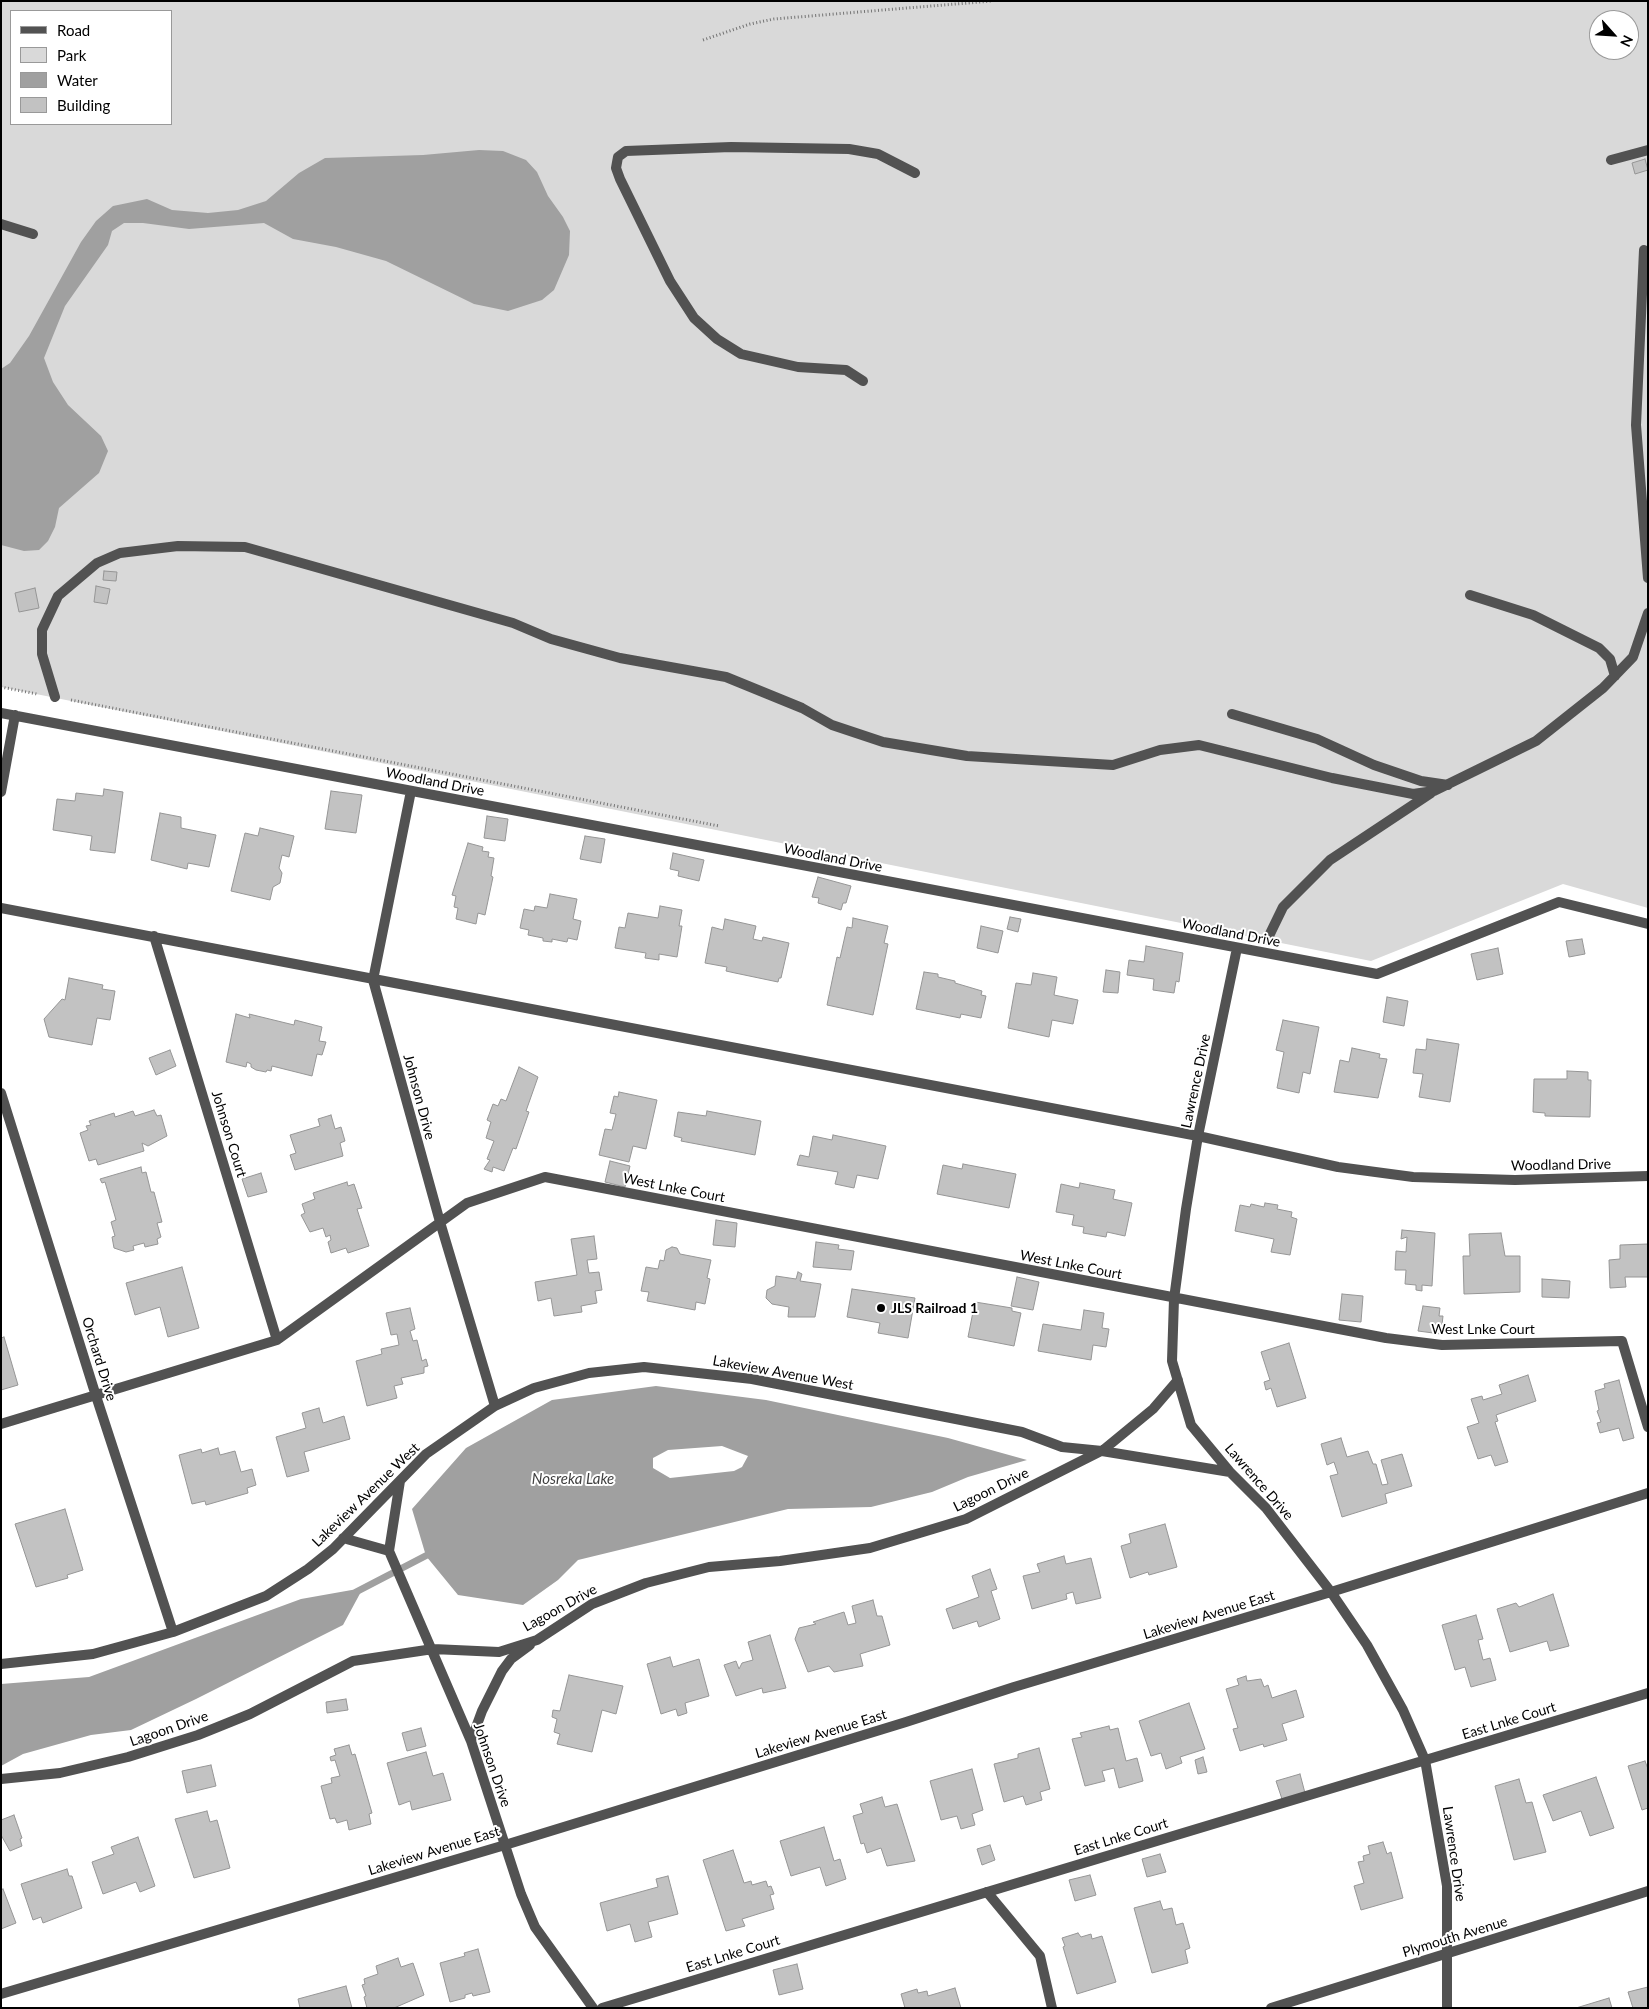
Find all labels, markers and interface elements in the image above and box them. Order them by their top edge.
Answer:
legend [10,10,172,125]
north arrow [1589,10,1639,60]
text: Road [57,21,90,39]
text: N [1617,33,1637,50]
text: Park [57,46,86,64]
text: Water [57,71,98,89]
text: Building [57,96,110,114]
street label: Woodland Drive [384,764,486,800]
street label: Woodland Drive [782,840,884,876]
street label: Woodland Drive [1180,915,1282,951]
street label: Lawrence Drive [1178,1032,1214,1130]
street label: Johnson Drive [399,1052,439,1142]
street label: Johnson Court [208,1089,250,1179]
street label: Woodland Drive [1511,1156,1611,1174]
street label: West Lnke Court [622,1170,726,1206]
street label: West Lnke Court [1019,1247,1123,1283]
place label: JLS Railroad 1 [891,1300,978,1316]
marker: JLS Railroad 1 [875,1302,887,1314]
street label: Orchard Drive [78,1315,120,1403]
street label: West Lnke Court [1431,1321,1535,1337]
street label: Lakeview Avenue West [711,1352,855,1394]
street label: Lakeview Avenue West [309,1439,423,1551]
street label: Lawrence Drive [1221,1440,1297,1524]
street label: Lagoon Drive [950,1464,1032,1516]
water label: Nosreka Lake [532,1470,614,1488]
street label: Lagoon Drive [520,1581,600,1635]
street label: Lakeview Avenue East [1141,1587,1277,1643]
street label: East Lnke Court [1460,1699,1558,1743]
street label: Lakeview Avenue East [753,1706,889,1762]
street label: Lagoon Drive [128,1708,210,1750]
street label: Johnson Drive [470,1721,514,1809]
street label: Lawrence Drive [1439,1805,1469,1903]
street label: East Lnke Court [1072,1815,1170,1859]
street label: Lakeview Avenue East [366,1823,502,1879]
street label: Plymouth Avenue [1400,1913,1510,1961]
street label: East Lnke Court [684,1932,782,1976]

